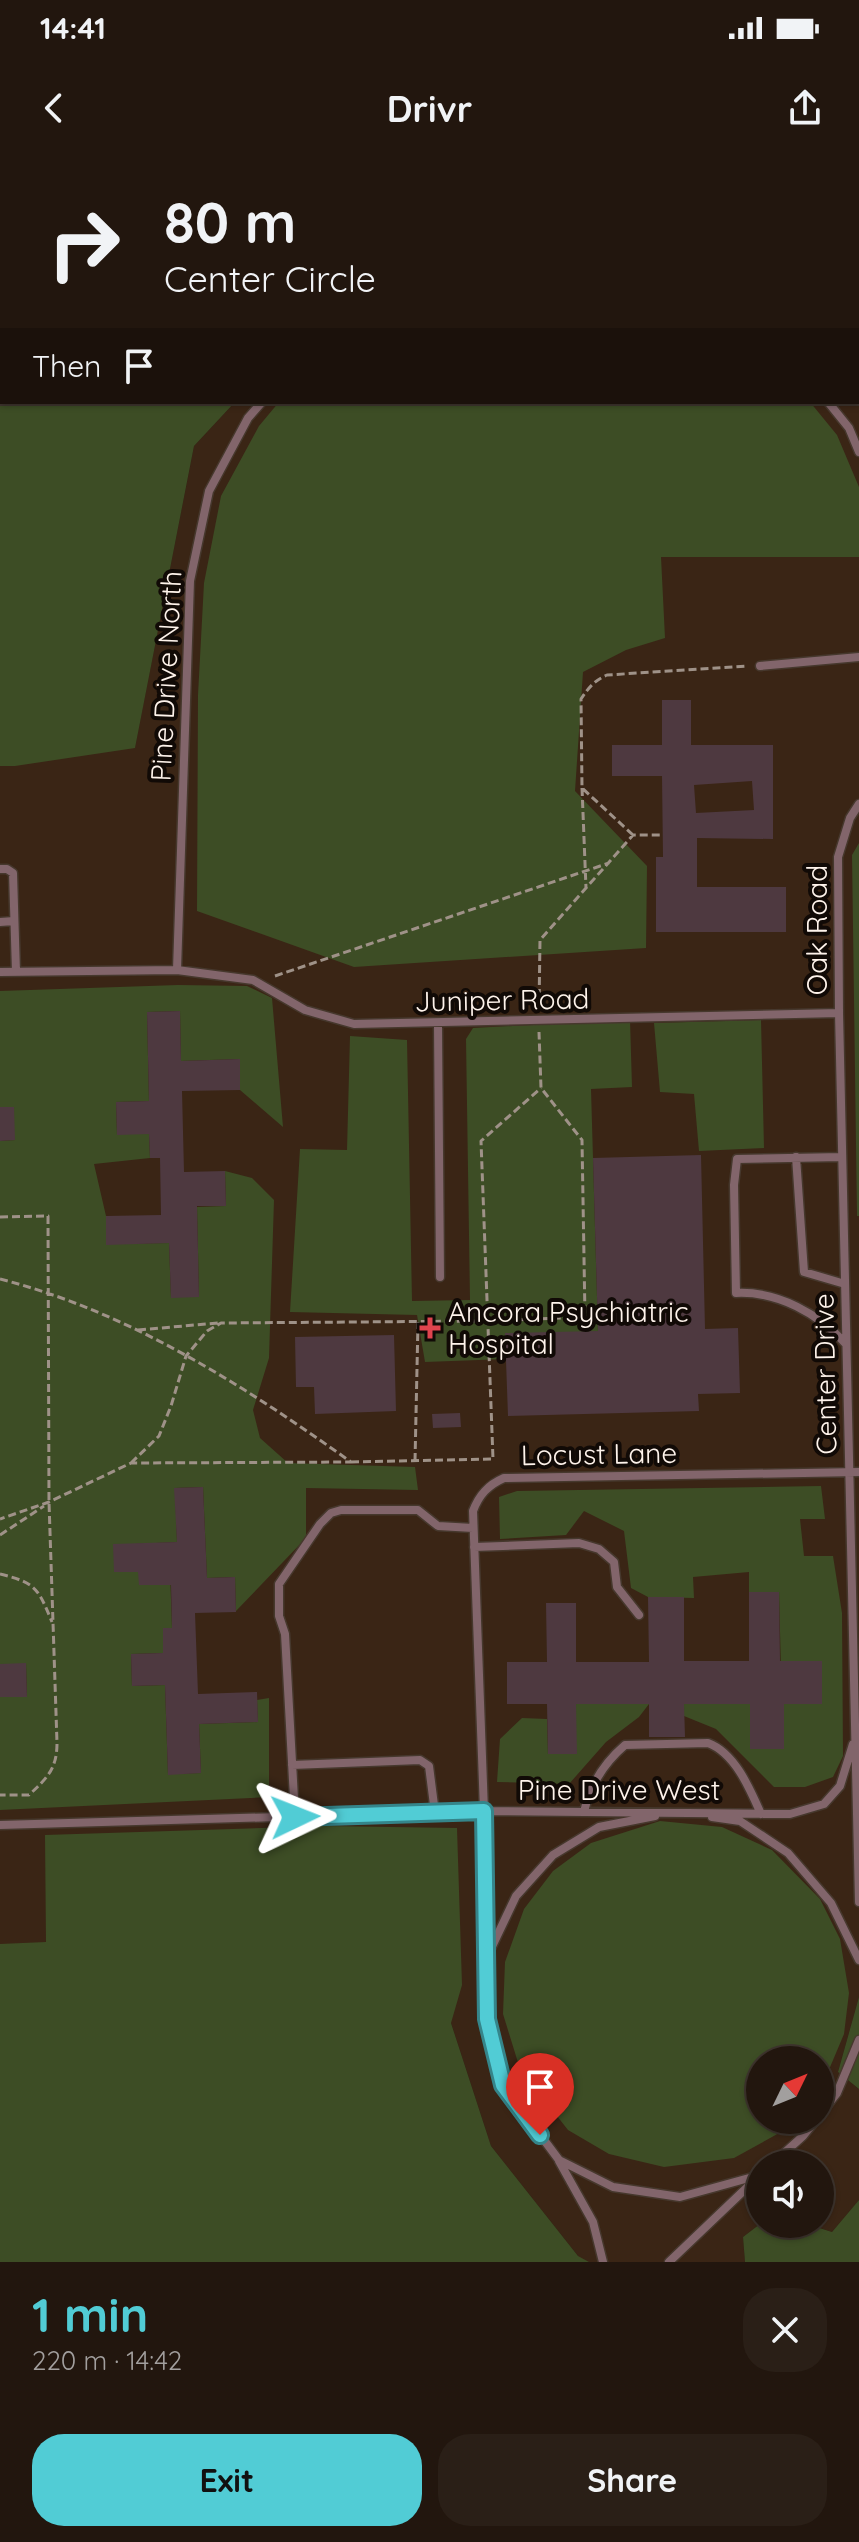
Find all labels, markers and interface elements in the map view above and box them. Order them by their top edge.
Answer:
text: 14:41 [40,9,106,47]
icon: back [32,86,76,130]
text: Drivr [387,86,472,131]
icon: share [783,86,827,130]
text: 80 m [164,187,296,257]
icon: right [32,192,136,296]
text: Center Circle [164,256,376,301]
icon: arrive [117,344,161,388]
text: Then [32,347,101,385]
street label: Pine Drive North [143,570,188,782]
street label: Oak Road [799,865,834,995]
street label: Juniper Road [414,980,590,1019]
street label: Center Drive [806,1293,843,1455]
place label: Ancora Psychiatric Hospital [448,1294,689,1361]
marker: Ancora Psychiatric Hospital [419,1317,441,1339]
street label: Locust Lane [521,1435,677,1472]
street label: Pine Drive West [518,1772,720,1807]
position arrow [253,1775,337,1859]
north arrow [746,2046,834,2134]
map controls [746,2046,834,2238]
pin [506,2053,574,2135]
icon: arrive [518,2065,562,2109]
button: sound [746,2150,834,2238]
text: 1 min [32,2284,148,2344]
button: close [743,2288,827,2372]
text: 220 m · 14:42 [32,2344,182,2377]
button: Exit [32,2434,422,2526]
button: Share [438,2434,827,2526]

